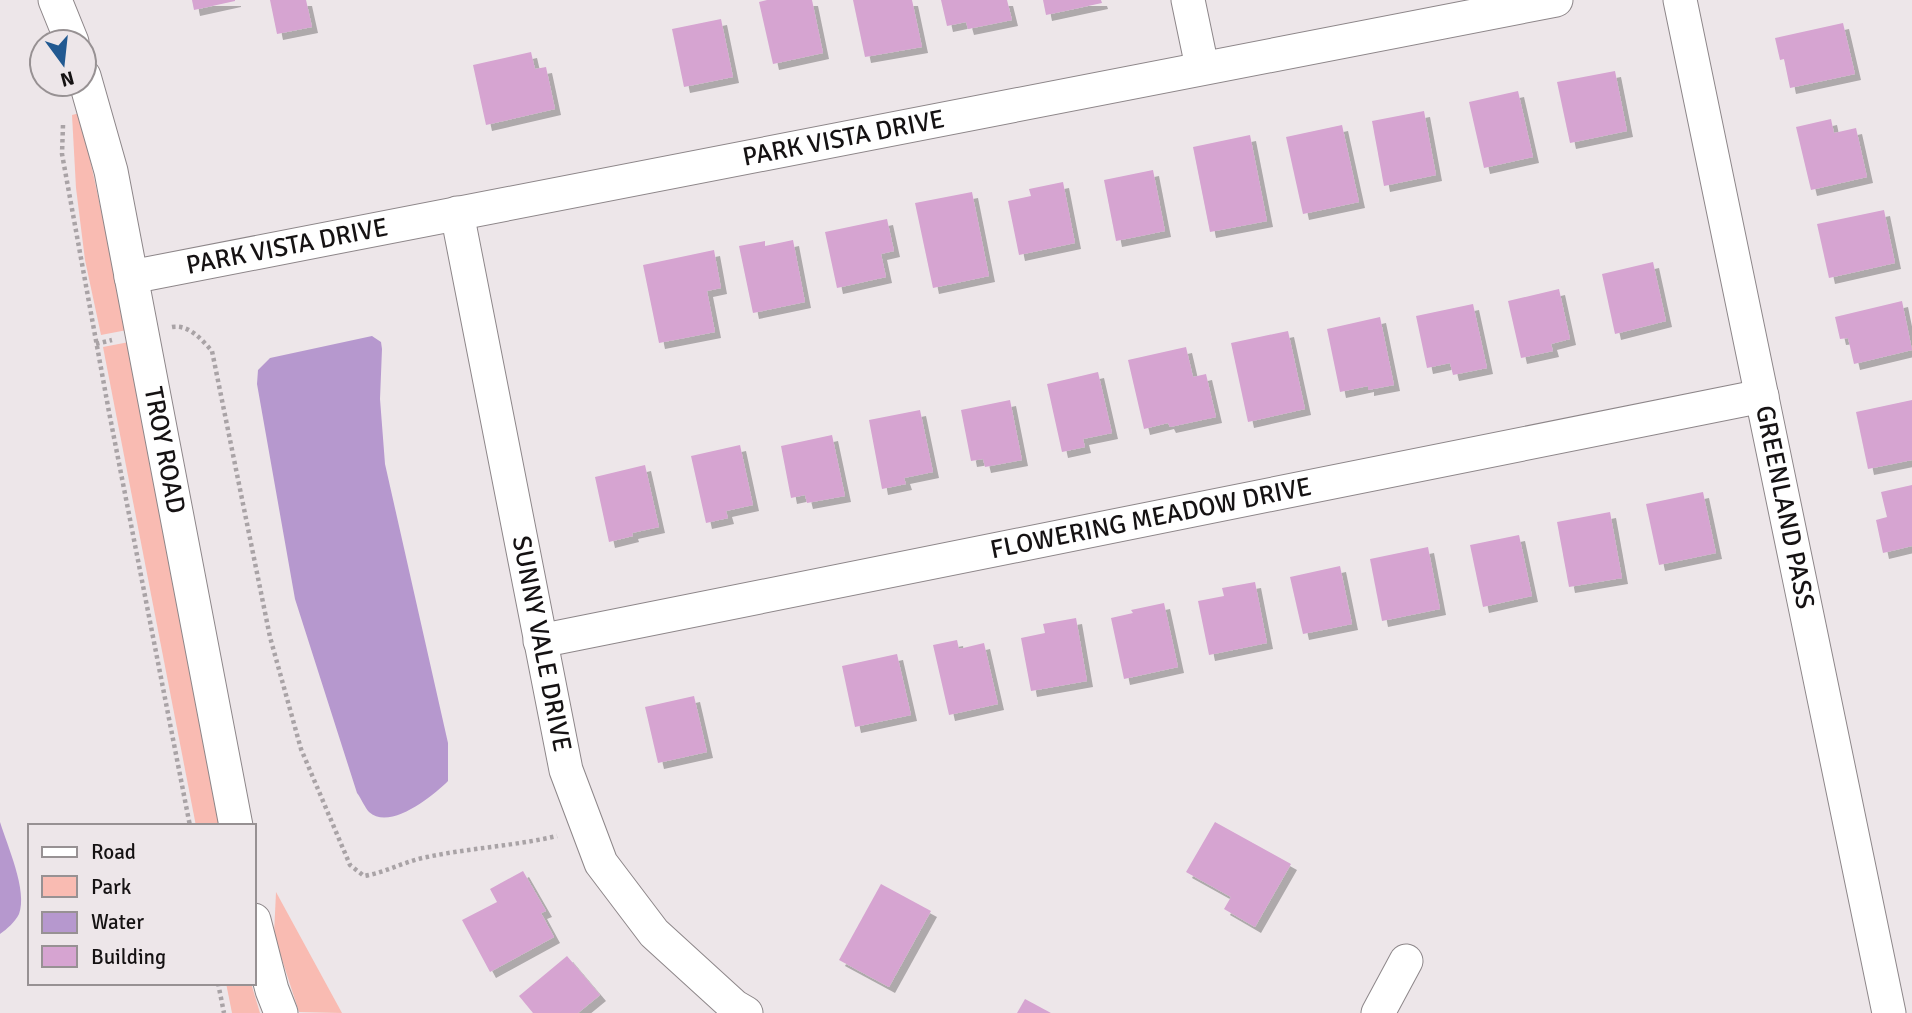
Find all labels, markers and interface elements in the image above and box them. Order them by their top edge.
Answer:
north arrow [28,28,98,98]
text: N [58,65,77,92]
street label: PARK VISTA DRIVE [740,103,947,174]
street label: PARK VISTA DRIVE [183,211,391,282]
street label: TROY ROAD [137,384,192,516]
street label: GREENLAND PASS [1748,403,1821,612]
street label: FLOWERING MEADOW DRIVE [987,471,1314,566]
street label: SUNNY VALE DRIVE [505,533,578,754]
legend [28,824,256,985]
text: Road [91,839,136,865]
text: Park [91,874,132,900]
text: Water [91,909,144,935]
text: Building [91,944,166,970]

